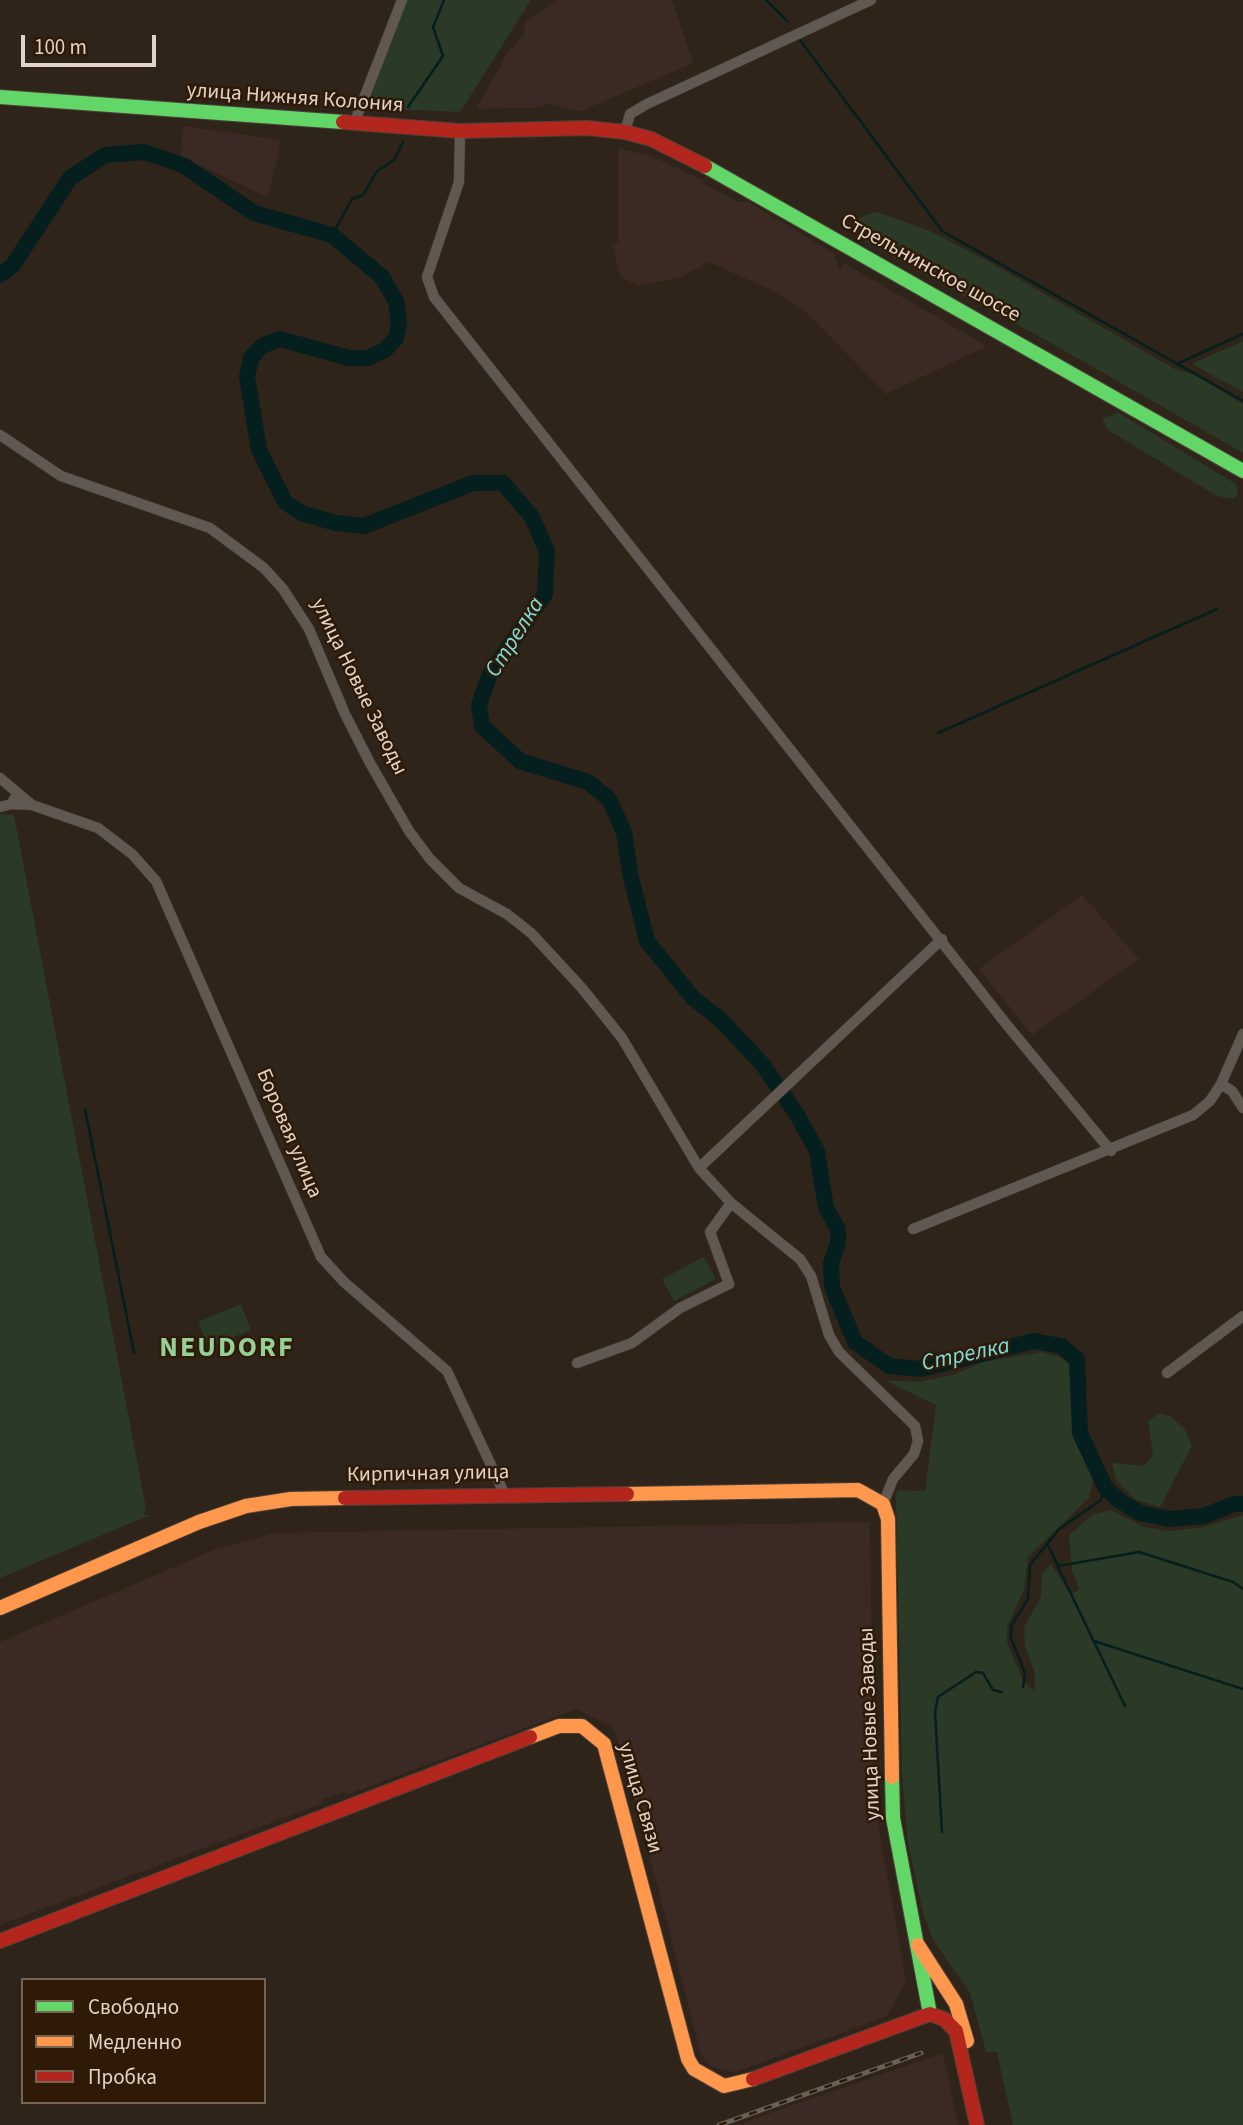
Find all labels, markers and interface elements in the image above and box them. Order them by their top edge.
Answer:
scale bar [24,21,159,65]
text: 100 m [34,32,87,62]
street label: улица Нижняя Колония [186,79,404,119]
street label: Стрельнинское шоссе [836,209,1024,329]
water label: Стрелка [481,593,551,683]
street label: улица Новые Заводы [304,595,412,779]
street label: Боровая улица [249,1066,327,1202]
district label: NEUDORF [160,1333,294,1367]
water label: Стрелка [919,1333,1013,1379]
street label: Кирпичная улица [347,1461,509,1489]
street label: улица Новые Заводы [855,1627,887,1821]
street label: улица Связи [611,1740,667,1856]
legend [21,1978,266,2104]
text: Свободно [88,1992,179,2022]
text: Медленно [88,2027,182,2057]
text: Пробка [88,2062,157,2092]

